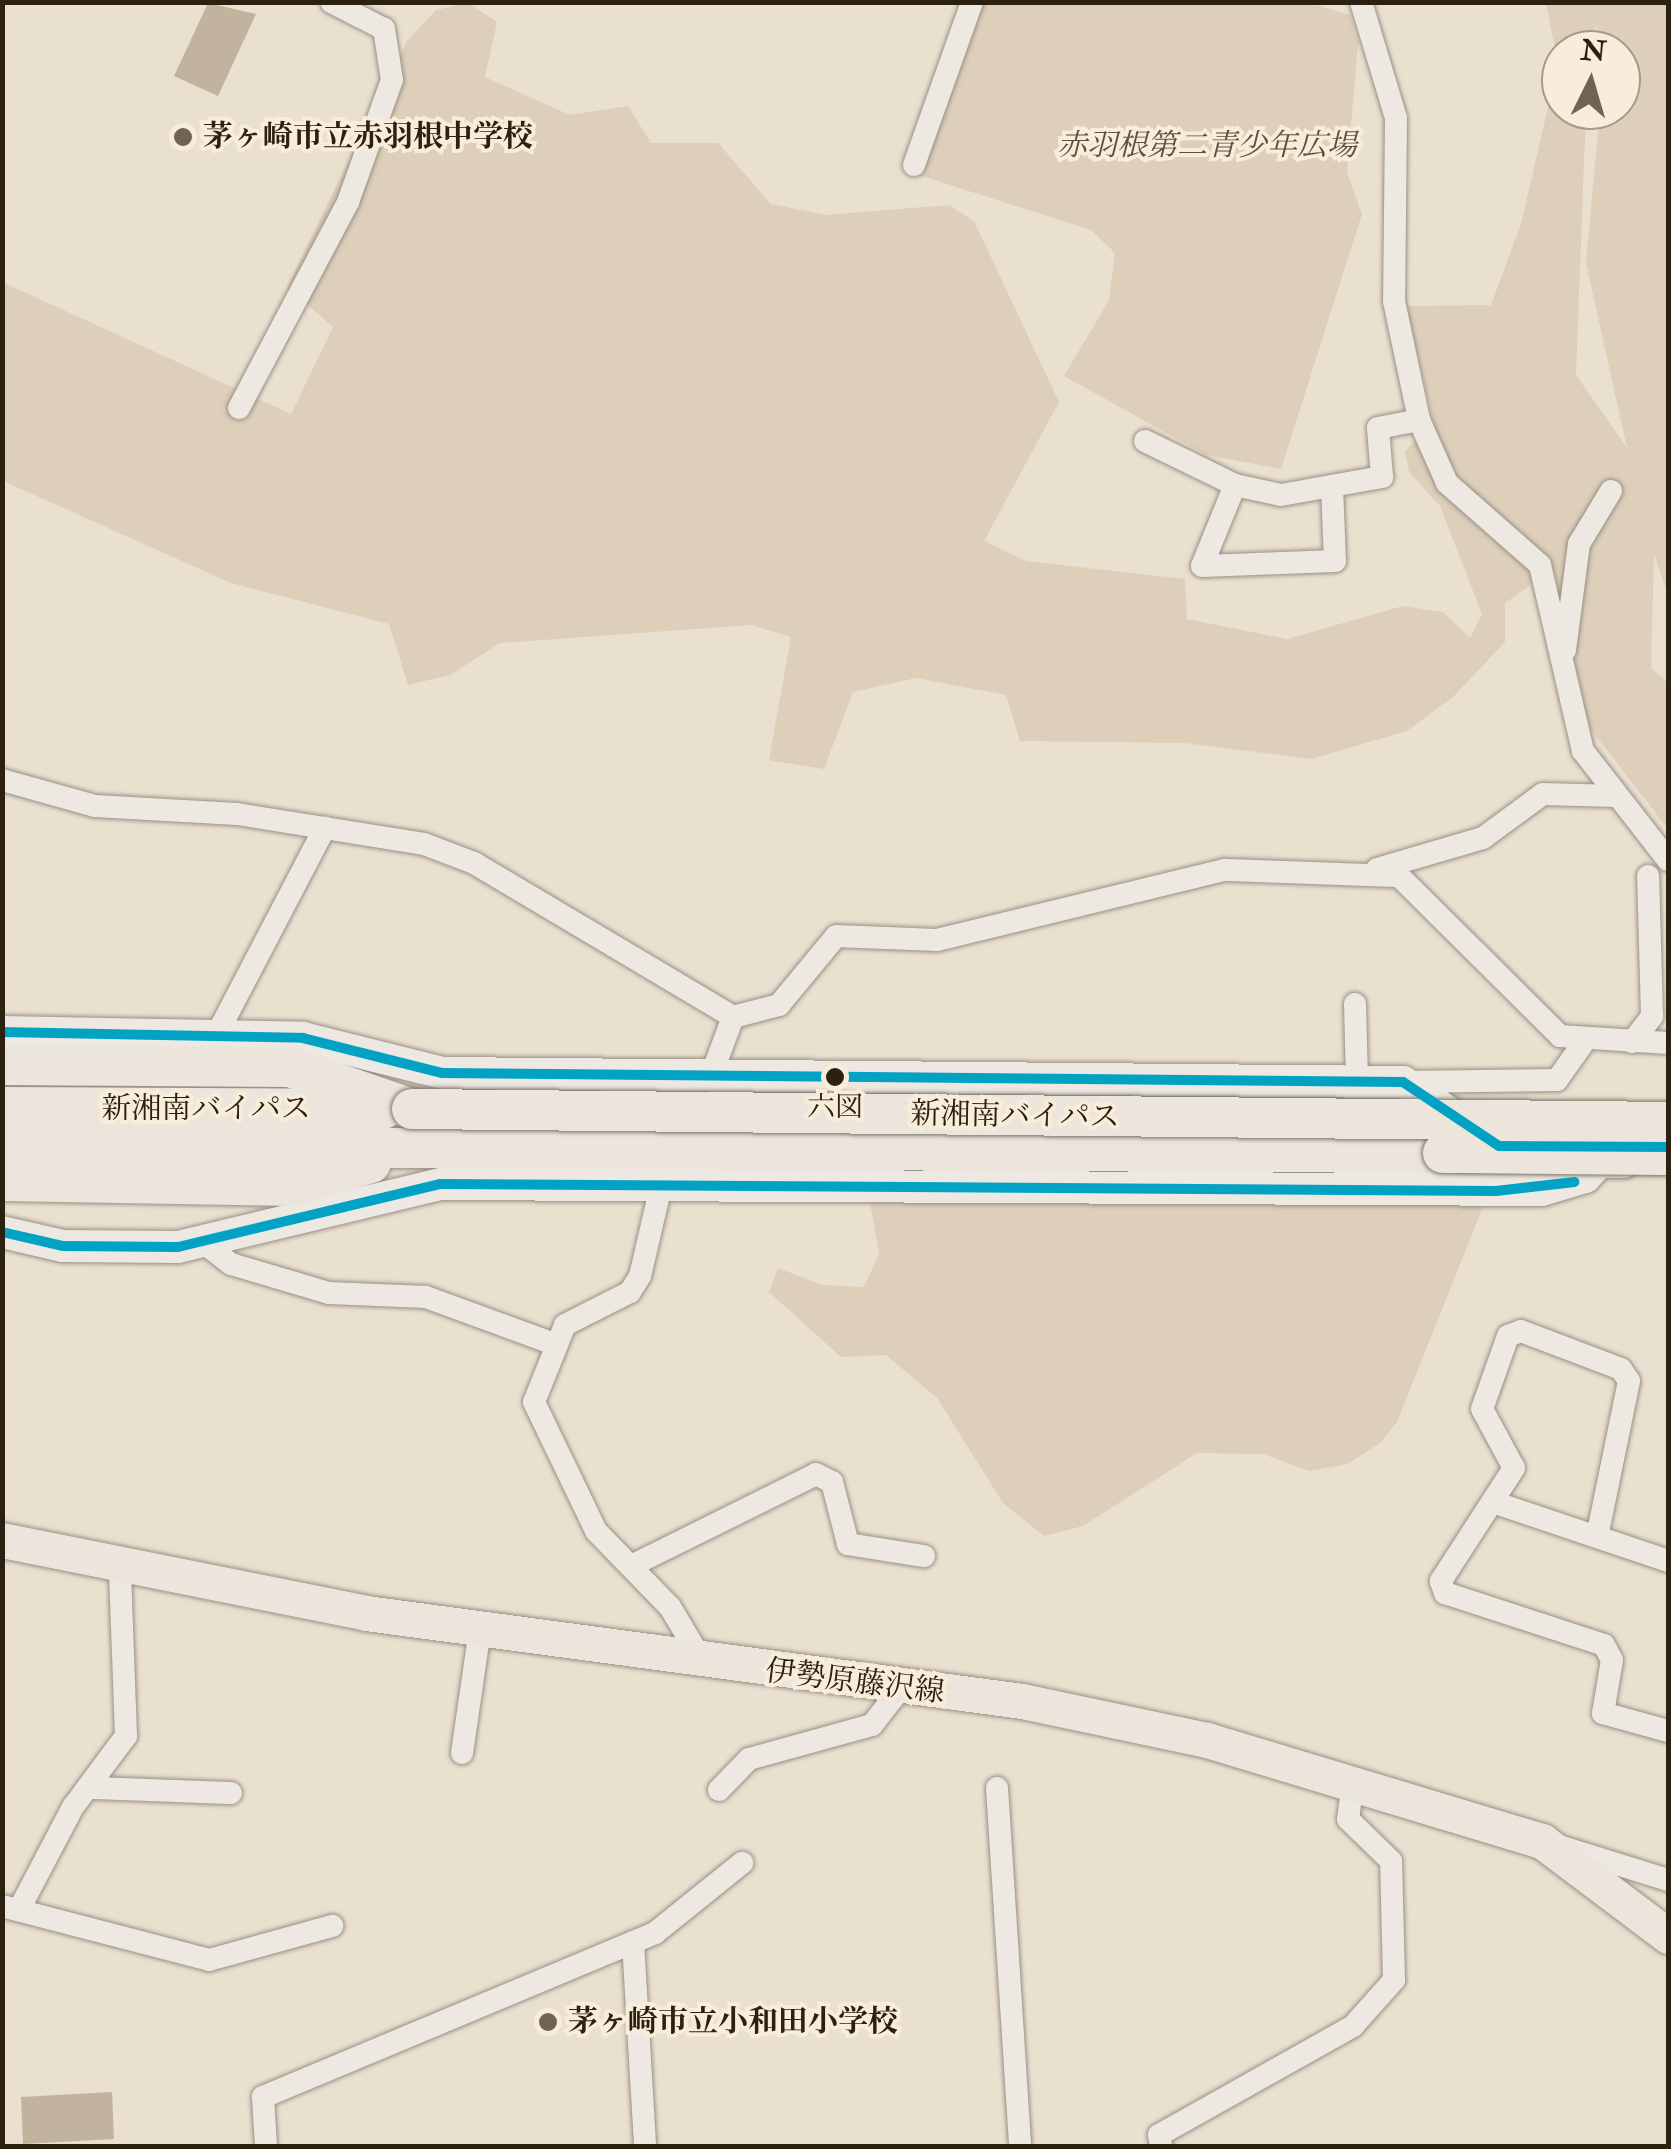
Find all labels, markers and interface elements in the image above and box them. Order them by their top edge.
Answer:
north arrow [1541,30,1641,130]
text: N [1579,33,1607,70]
place label: 茅ヶ崎市立赤羽根中学校 [203,119,533,155]
marker: 茅ヶ崎市立赤羽根中学校 [172,126,194,148]
park label: 赤羽根第二青少年広場 [1057,128,1357,164]
marker: 六図 [825,1067,845,1087]
street label: 新湘南バイパス [101,1091,311,1127]
place label: 六図 [807,1091,863,1125]
street label: 新湘南バイパス [910,1096,1120,1136]
street label: 伊勢原藤沢線 [763,1653,947,1711]
place label: 茅ヶ崎市立小和田小学校 [568,2004,898,2040]
marker: 茅ヶ崎市立小和田小学校 [537,2011,559,2033]

